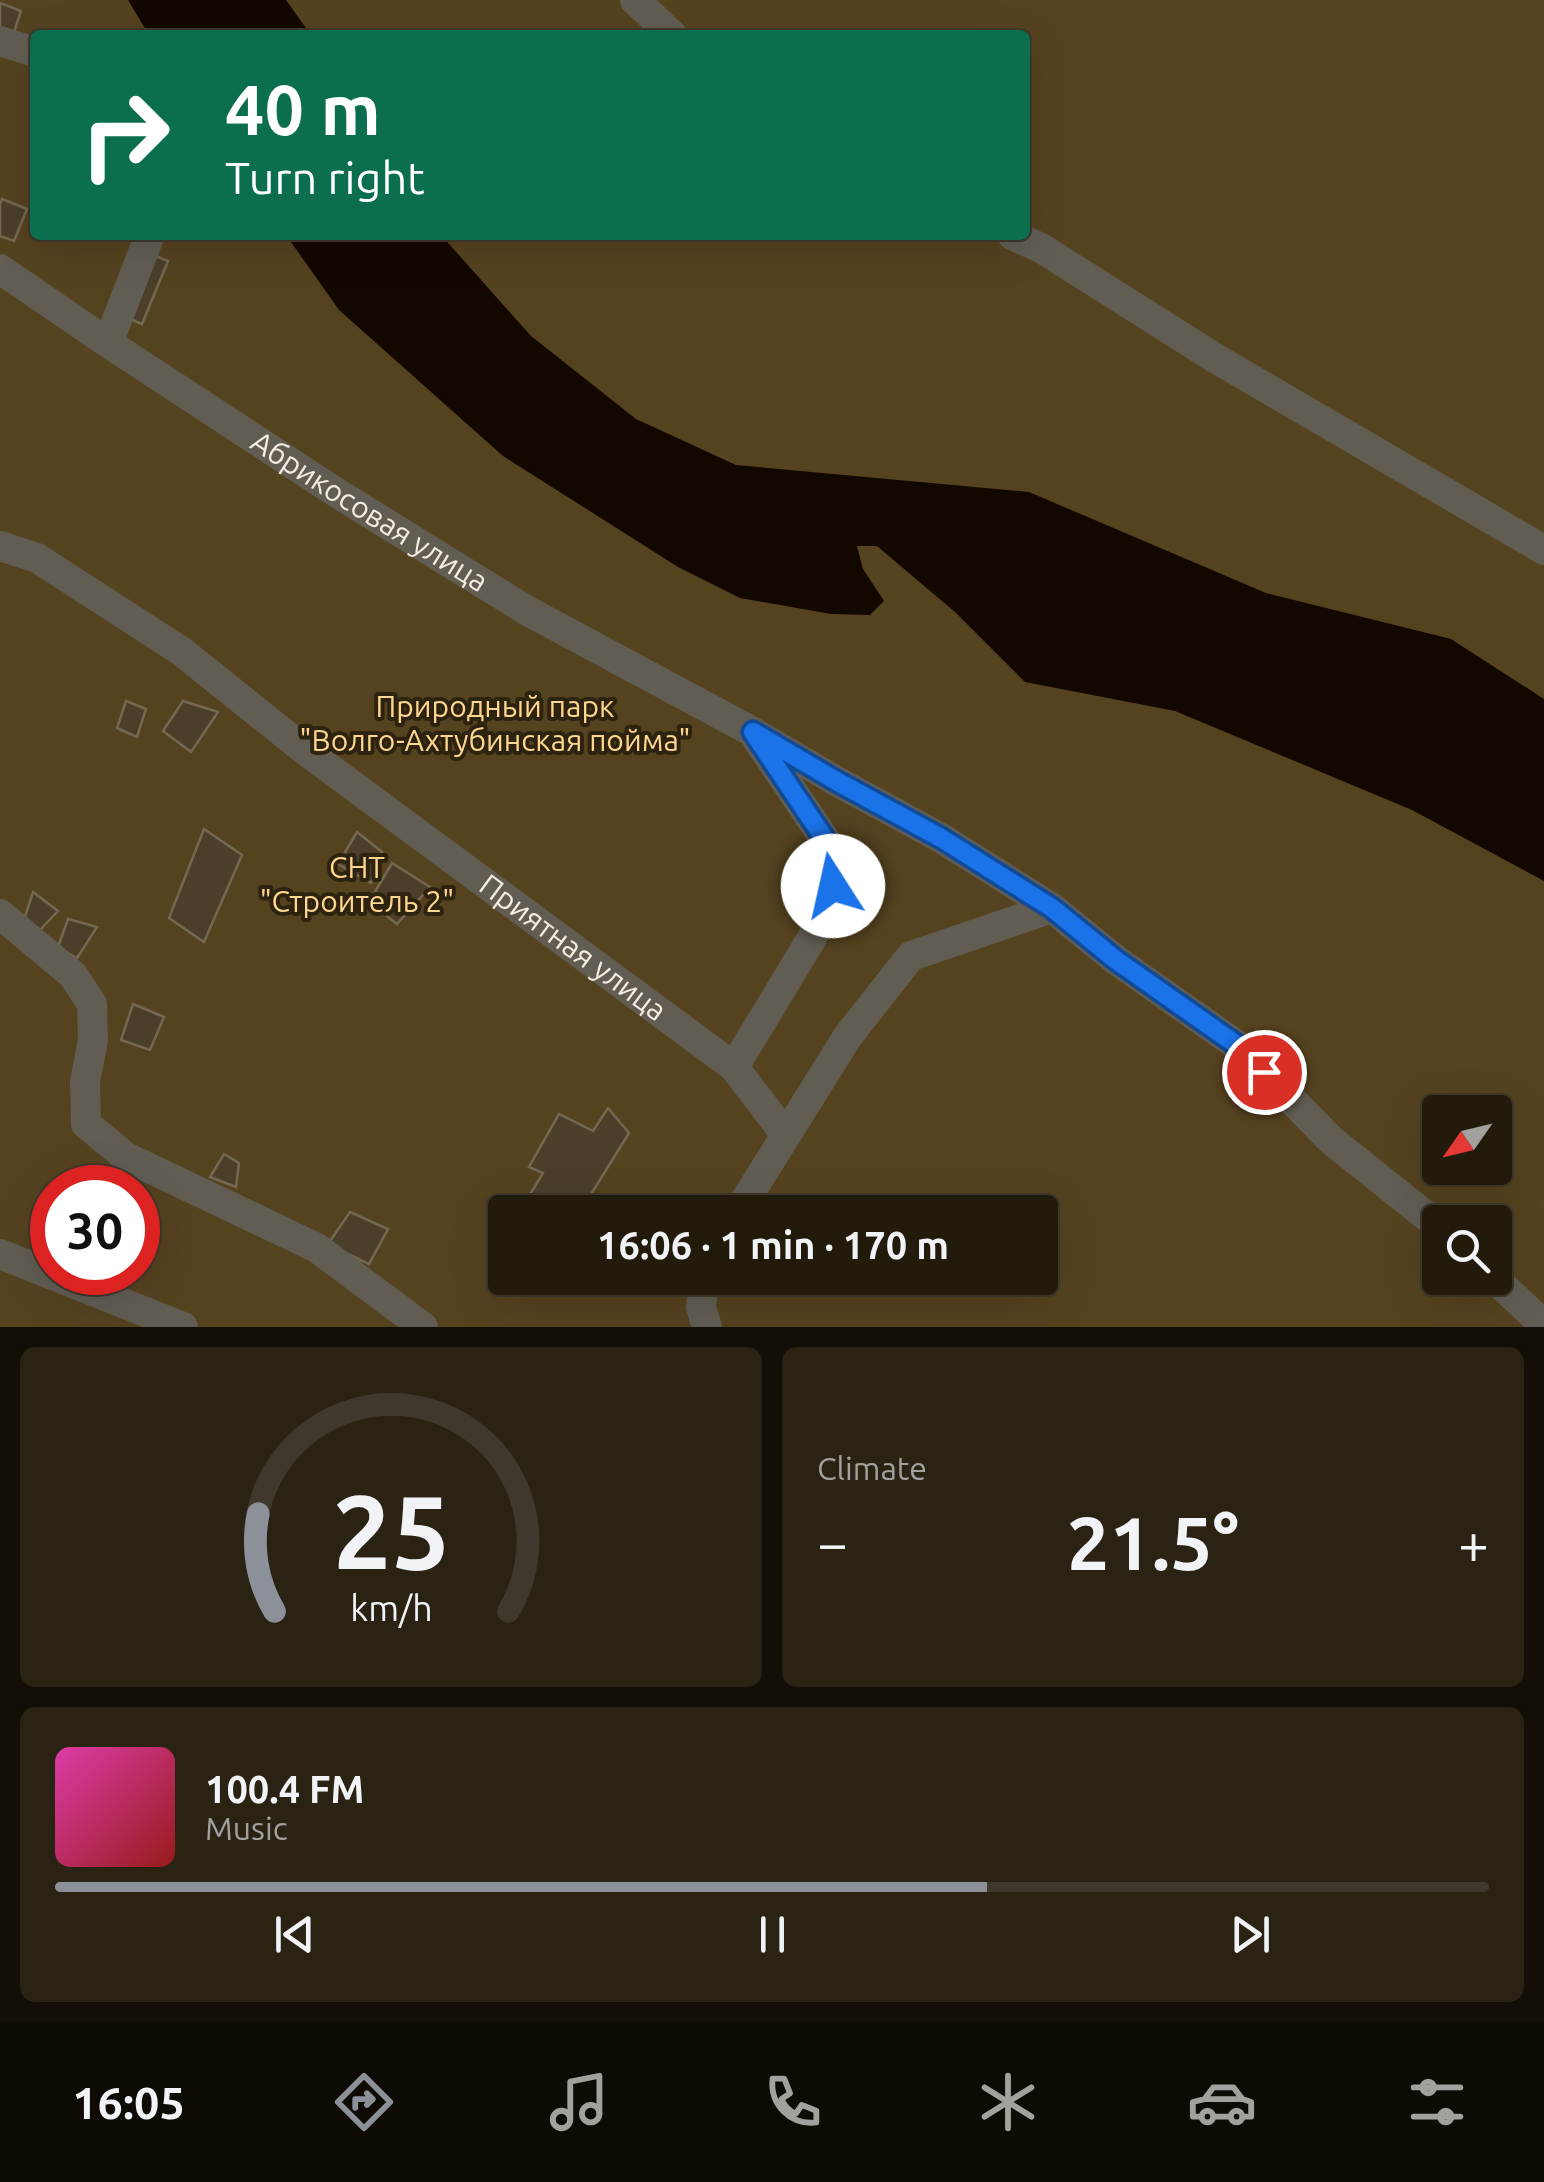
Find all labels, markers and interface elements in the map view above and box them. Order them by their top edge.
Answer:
icon: right [60,70,190,200]
text: 40 m [225,70,381,148]
text: Turn right [225,152,425,203]
street label: Абрикосовая улица [245,423,494,598]
park label: Природный парк "Волго-Ахтубинская пойма" [300,689,690,757]
position arrow [781,834,885,938]
park label: СНТ "Строитель 2" [260,850,454,918]
street label: Приятная улица [473,867,673,1027]
pin [1222,1030,1307,1115]
icon: arrive [1237,1045,1292,1100]
north arrow [1422,1095,1512,1185]
map controls [1422,1095,1512,1295]
speed limit sign: 30 [30,1165,160,1295]
button: search [1422,1205,1512,1295]
text: 16:06 · 1 min · 170 m [597,1224,949,1266]
text: Climate [817,1450,927,1486]
text: 25 [332,1472,450,1589]
text: 21.5° [1067,1500,1239,1584]
text: − [817,1512,848,1573]
text: + [1458,1512,1489,1573]
text: km/h [350,1588,432,1628]
text: 100.4 FM [205,1768,364,1810]
text: Music [205,1810,288,1846]
icon: previous [267,1907,322,1962]
icon: pause [745,1907,800,1962]
icon: next [1223,1907,1278,1962]
icon: directions [329,2067,399,2137]
icon: music [544,2067,614,2137]
icon: phone [758,2067,828,2137]
icon: climate [973,2067,1043,2137]
icon: car [1187,2067,1257,2137]
icon: filters [1402,2067,1472,2137]
text: 16:05 [72,2077,185,2128]

